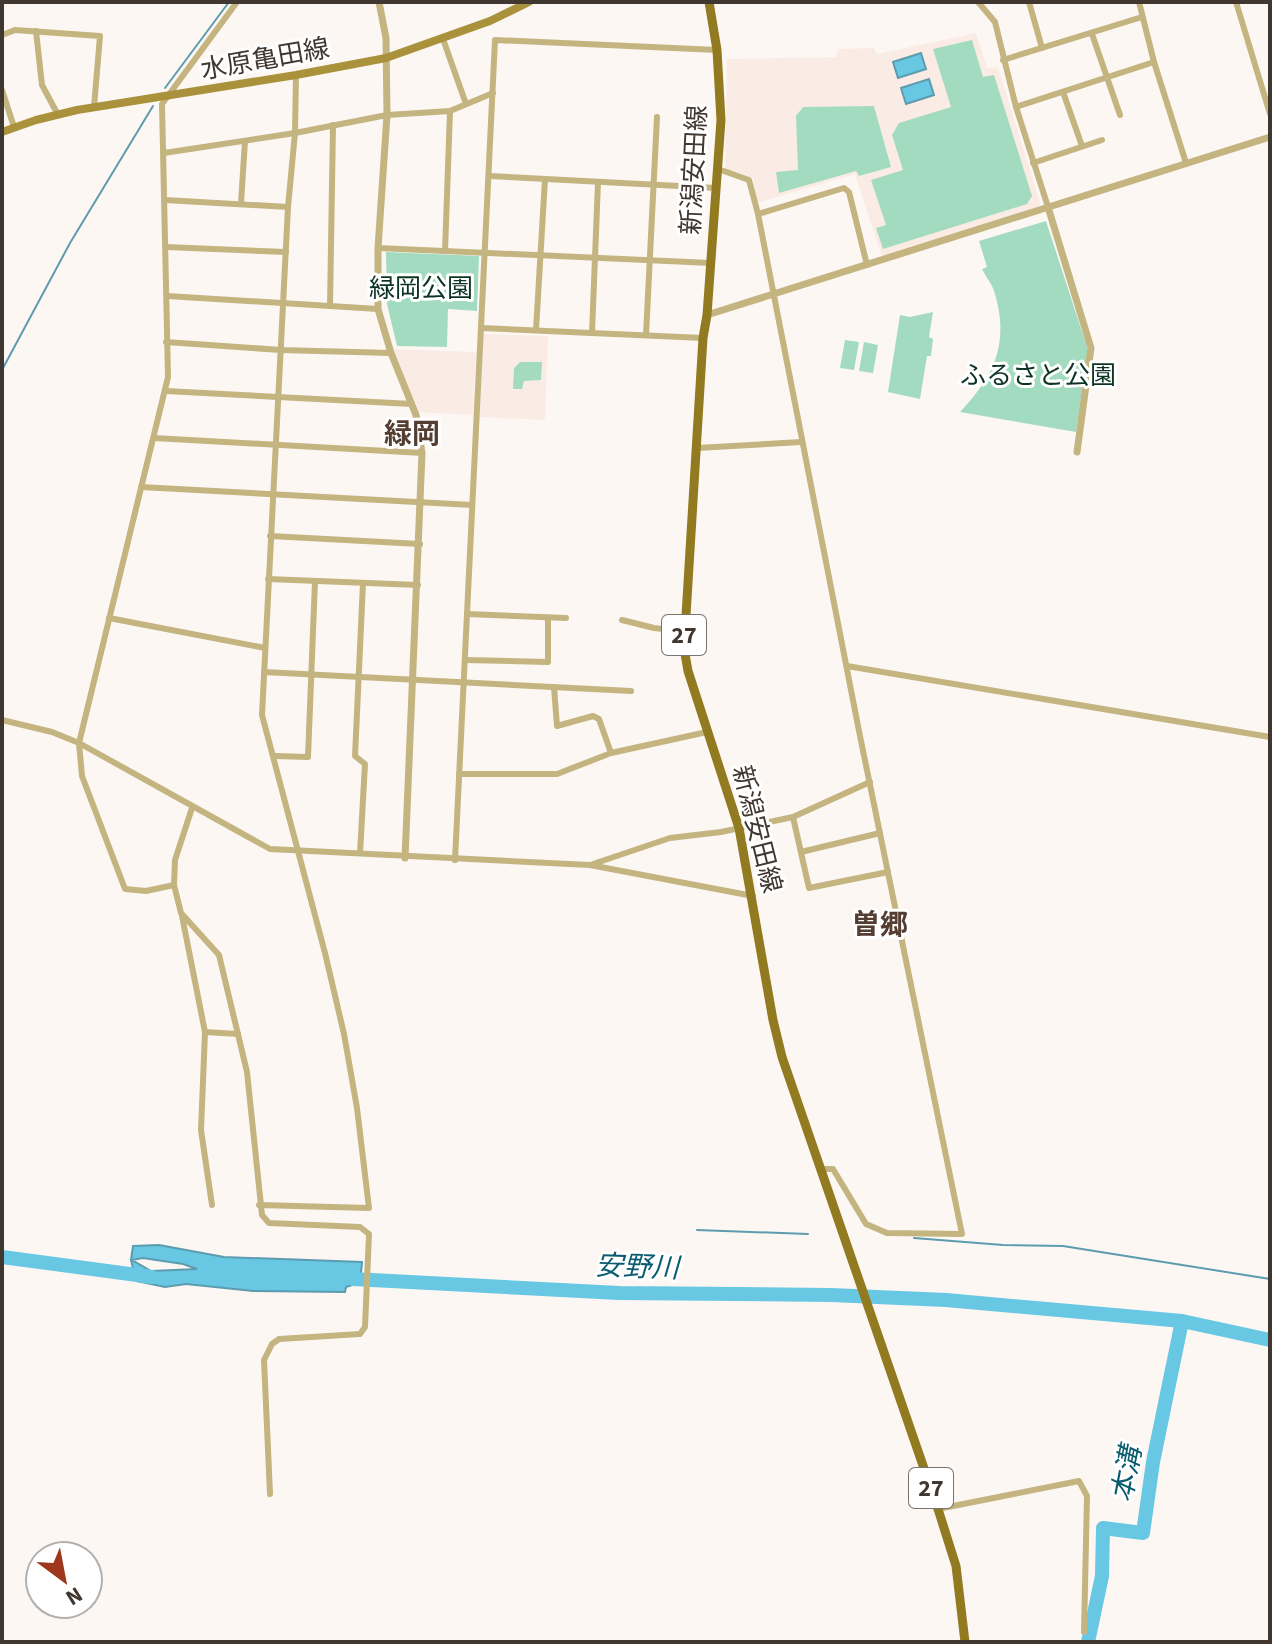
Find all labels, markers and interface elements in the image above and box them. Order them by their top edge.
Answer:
street label: 水原亀田線 [198,29,332,89]
street label: 新潟安田線 [672,104,716,236]
park label: 緑岡公園 [369,270,473,307]
park label: ふるさと公園 [960,357,1116,394]
district label: 緑岡 [384,414,440,454]
road number: 27 [662,615,706,655]
street label: 新潟安田線 [723,761,791,897]
district label: 曽郷 [852,905,908,945]
water label: 安野川 [594,1246,683,1289]
water label: 本溝 [1102,1439,1153,1505]
road number: 27 [909,1468,953,1508]
north arrow [24,1540,104,1620]
text: N [59,1579,89,1614]

